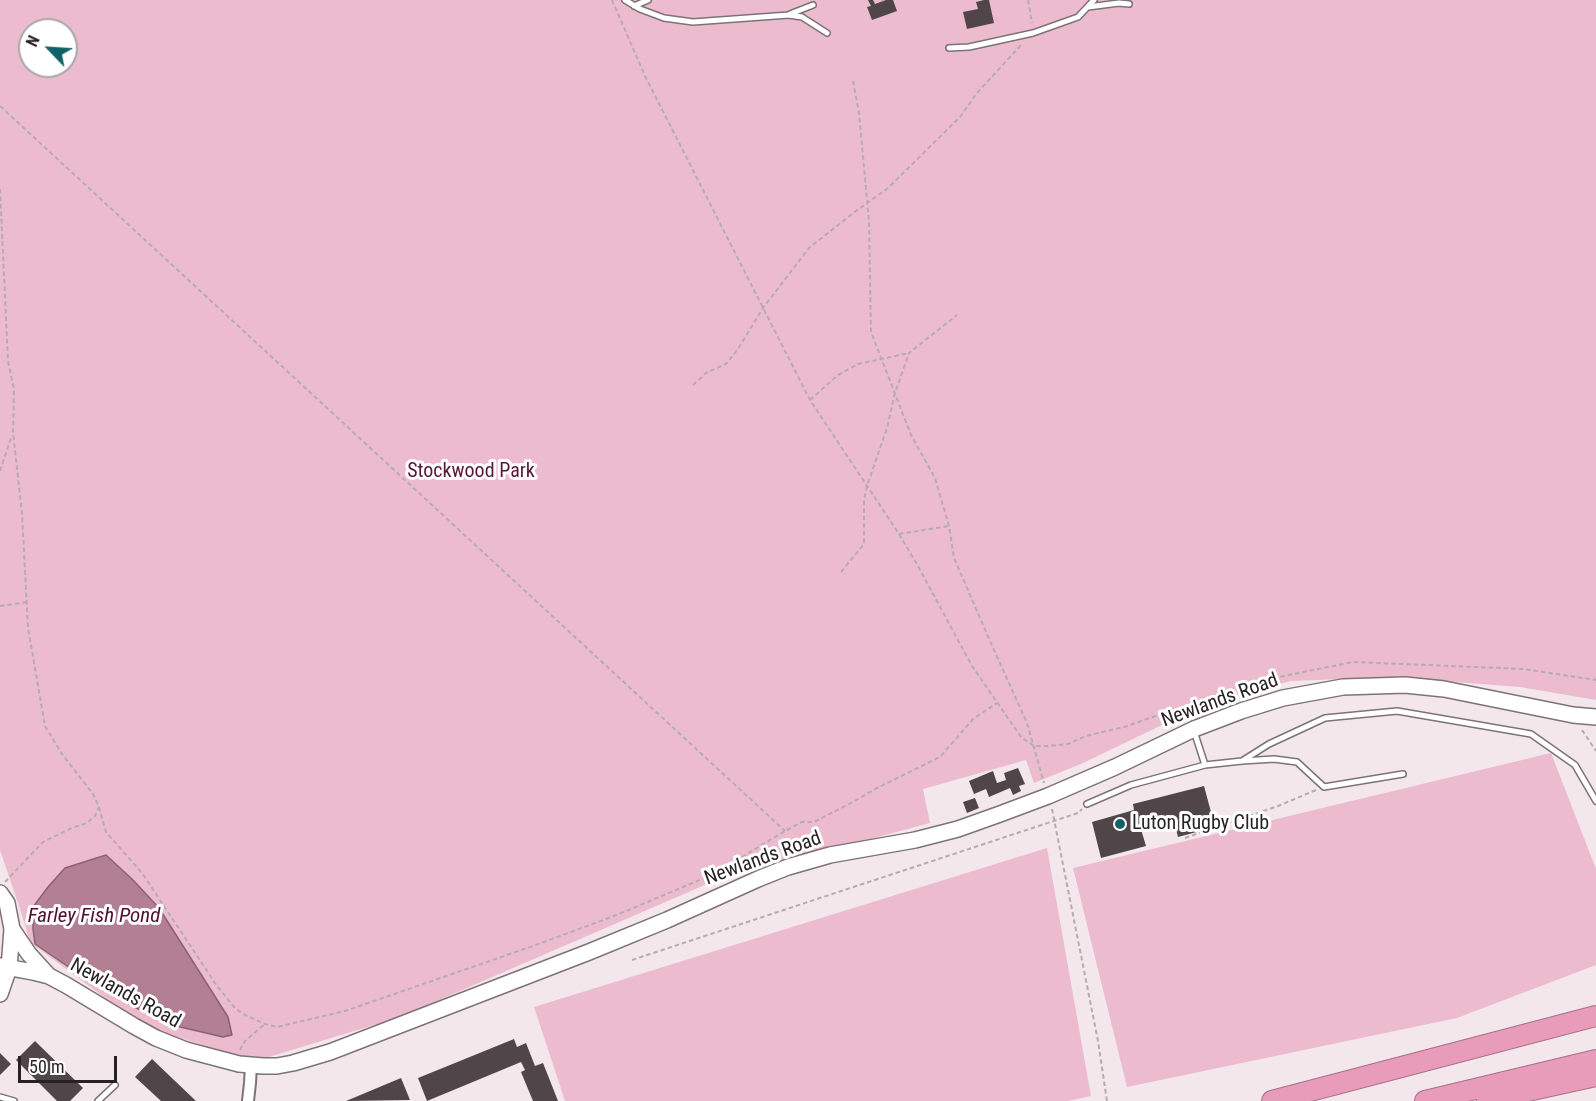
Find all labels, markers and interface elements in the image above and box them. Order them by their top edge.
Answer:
north arrow [18,18,78,78]
text: N [22,33,44,49]
park label: Stockwood Park [407,460,535,484]
street label: Newlands Road [1158,669,1282,733]
place label: Luton Rugby Club [1132,812,1269,836]
marker: Luton Rugby Club [1113,817,1127,831]
street label: Newlands Road [701,827,825,891]
water label: Farley Fish Pond [28,904,160,930]
street label: Newlands Road [66,954,184,1034]
scale bar [21,1044,120,1082]
text: 50 m [29,1056,64,1077]

